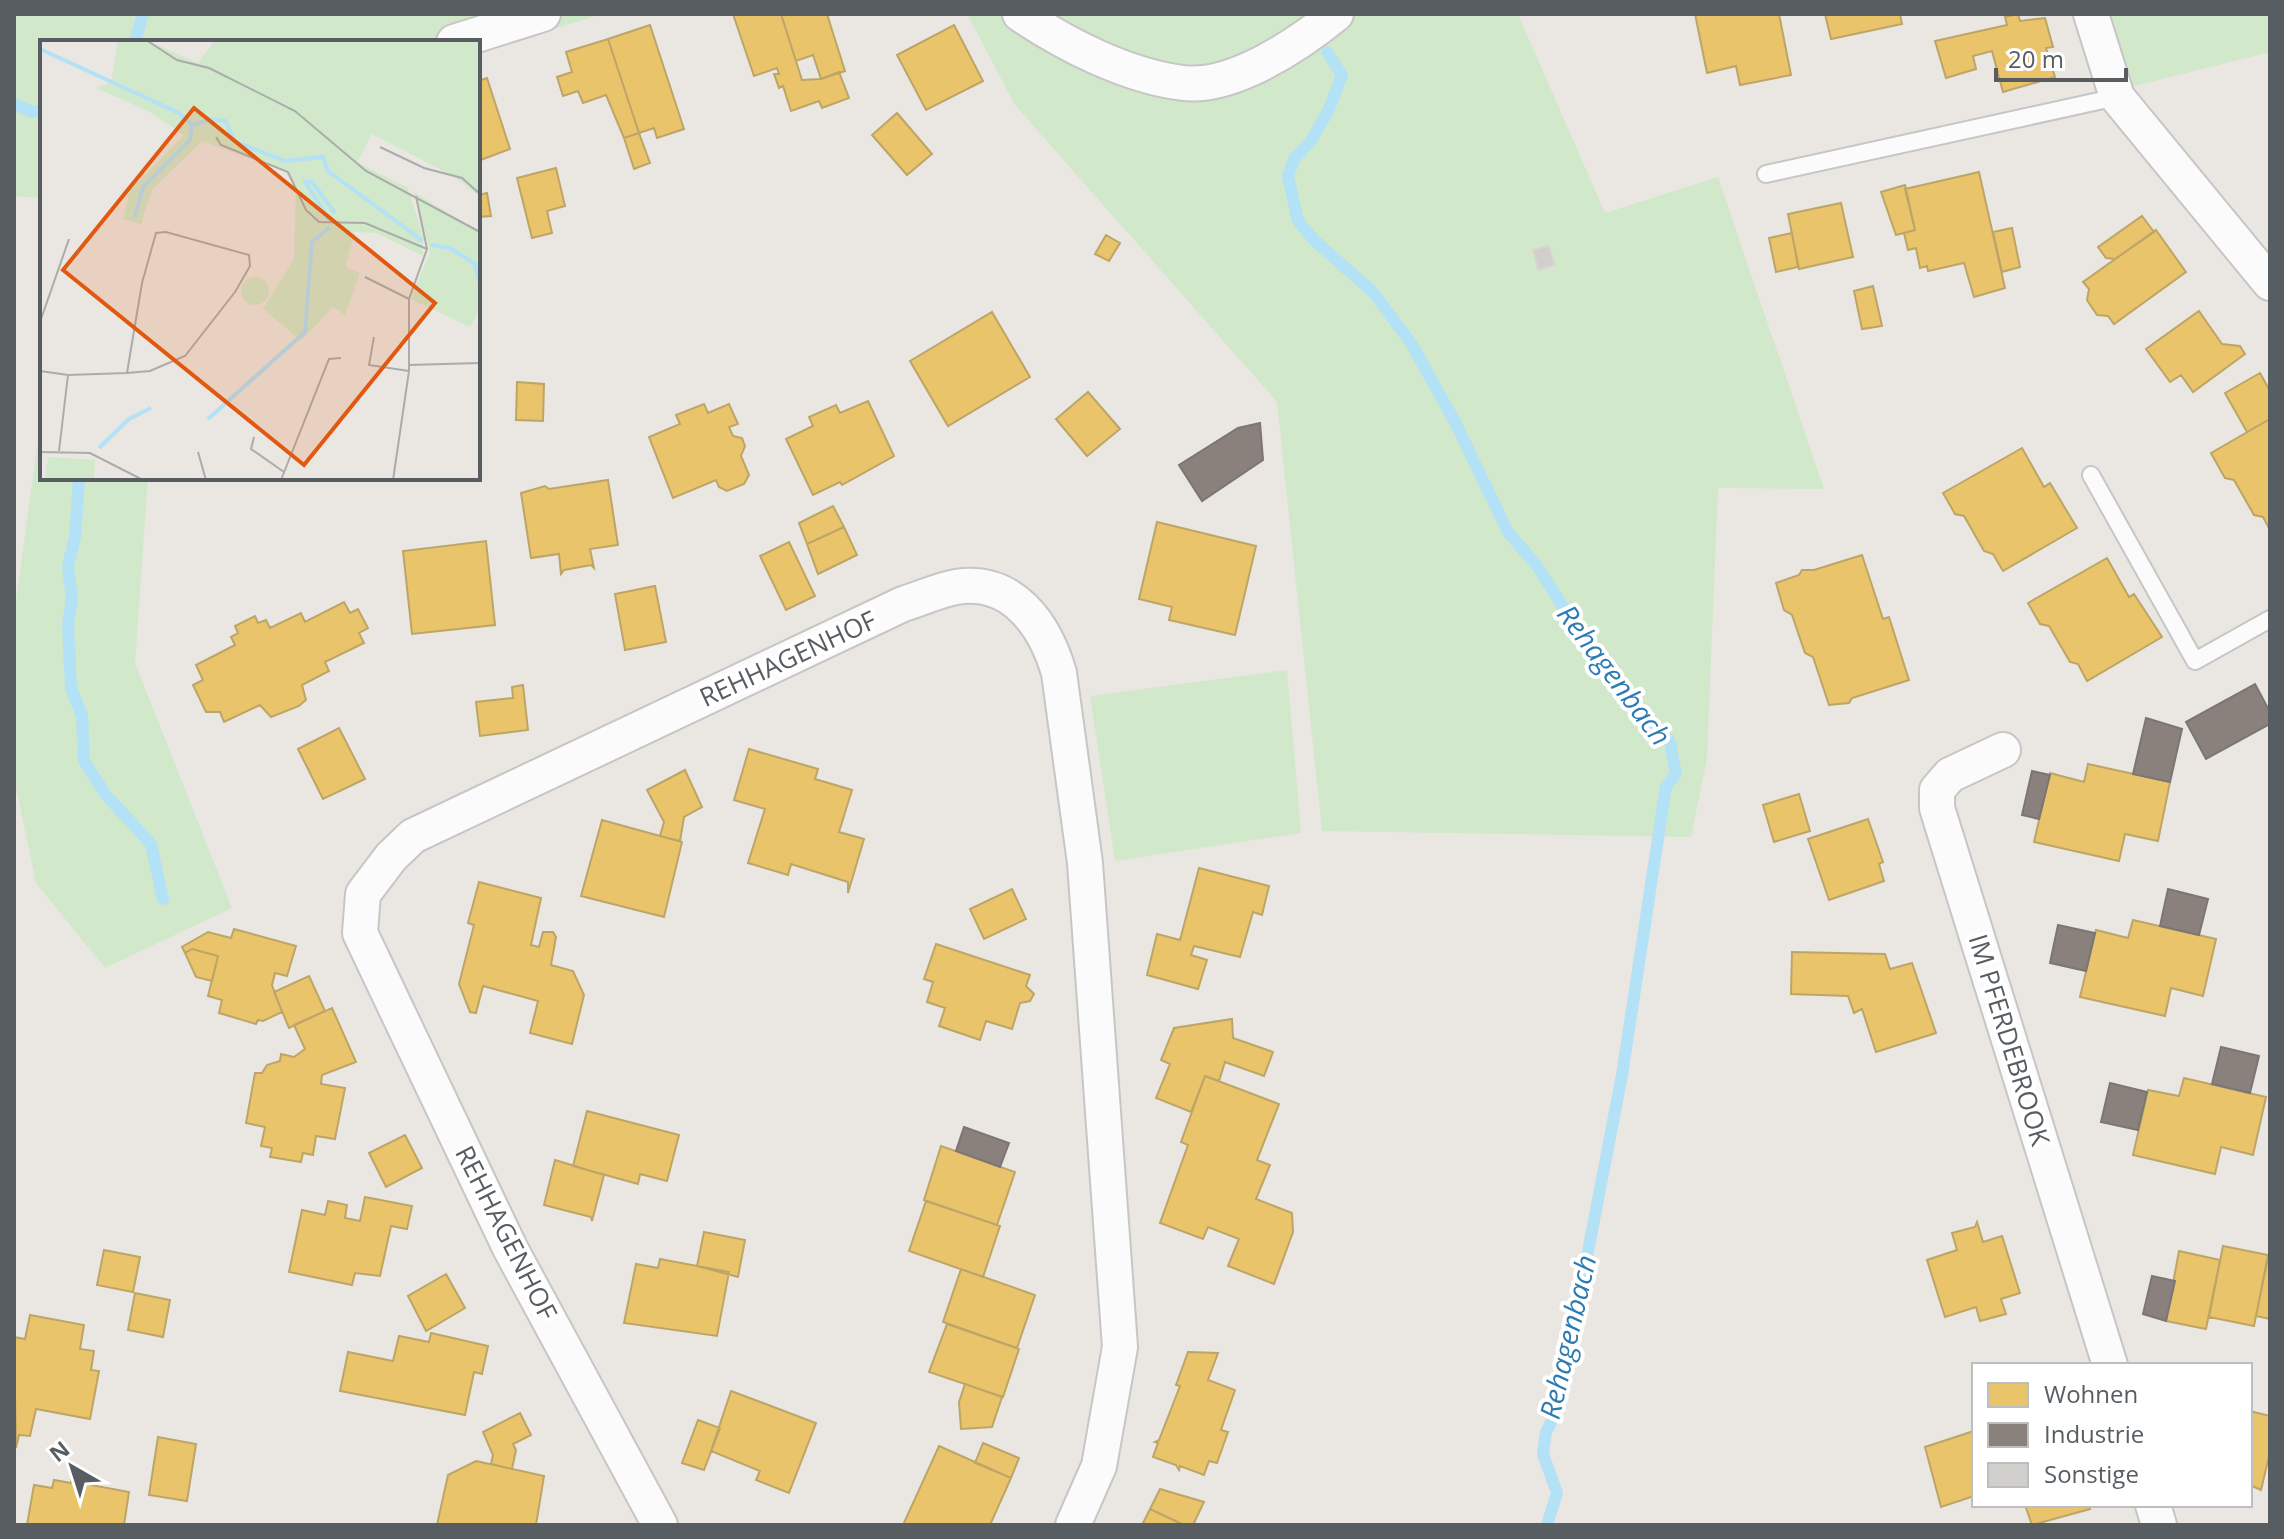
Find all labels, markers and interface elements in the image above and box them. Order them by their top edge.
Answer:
scale bar [1996,32,2126,82]
inset map [40,40,480,480]
text: 20 m [2008,42,2064,75]
water label: Rehagenbach [1549,596,1680,753]
street label: REHHAGENHOF [693,601,882,715]
street label: IM PFERDEBROOK [1961,929,2059,1150]
street label: REHHAGENHOF [447,1139,566,1326]
water label: Rehagenbach [1530,1251,1604,1423]
legend [1972,1363,2252,1507]
text: Wohnen [2044,1377,2138,1410]
text: Industrie [2044,1417,2144,1450]
north arrow [32,1427,112,1507]
text: N [42,1433,75,1468]
text: Sonstige [2044,1457,2139,1490]

